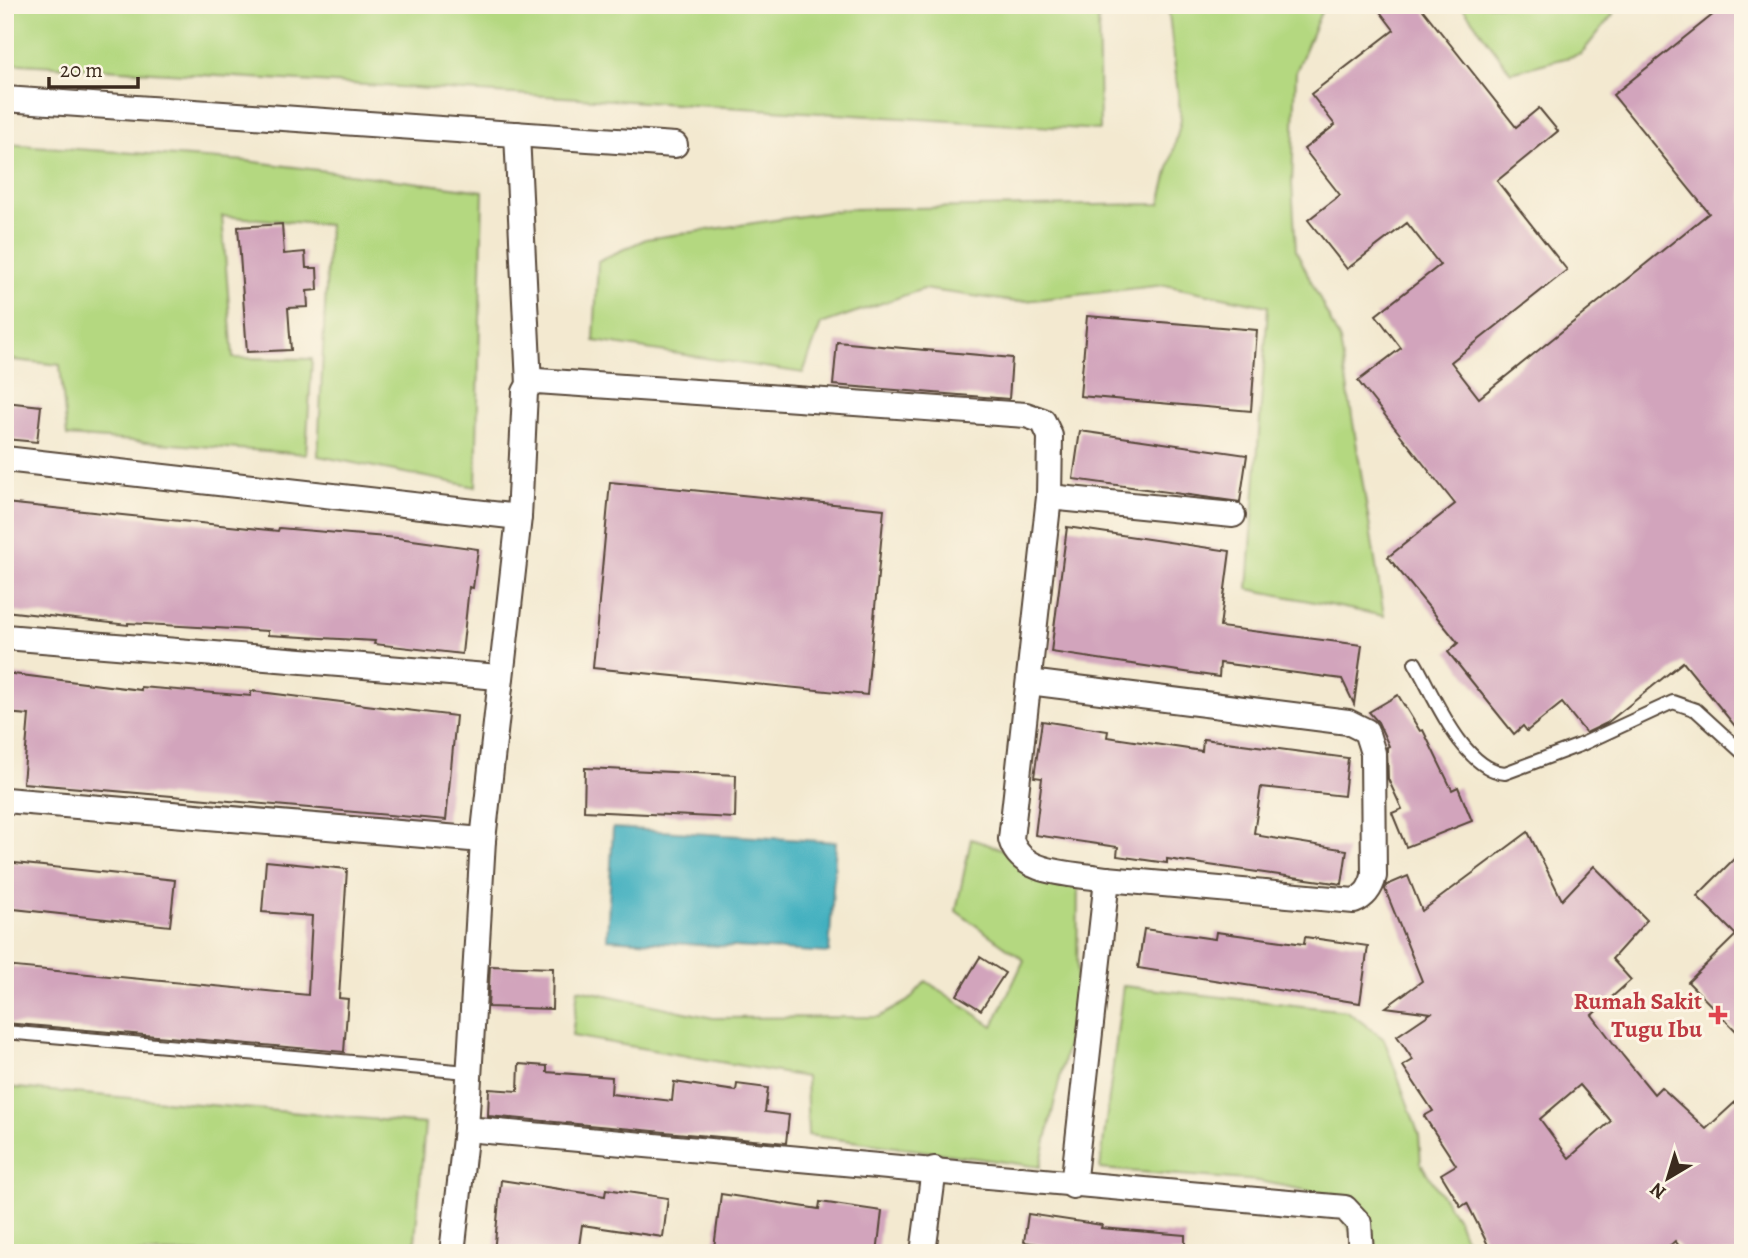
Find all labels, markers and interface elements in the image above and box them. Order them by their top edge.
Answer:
scale bar [49,46,138,90]
text: 20 m [60,56,103,84]
place label: Rumah Sakit Tugu Ibu [1573,985,1703,1045]
marker: Rumah Sakit Tugu Ibu [1708,1005,1728,1025]
north arrow [1632,1142,1702,1212]
text: N [1645,1176,1672,1205]

